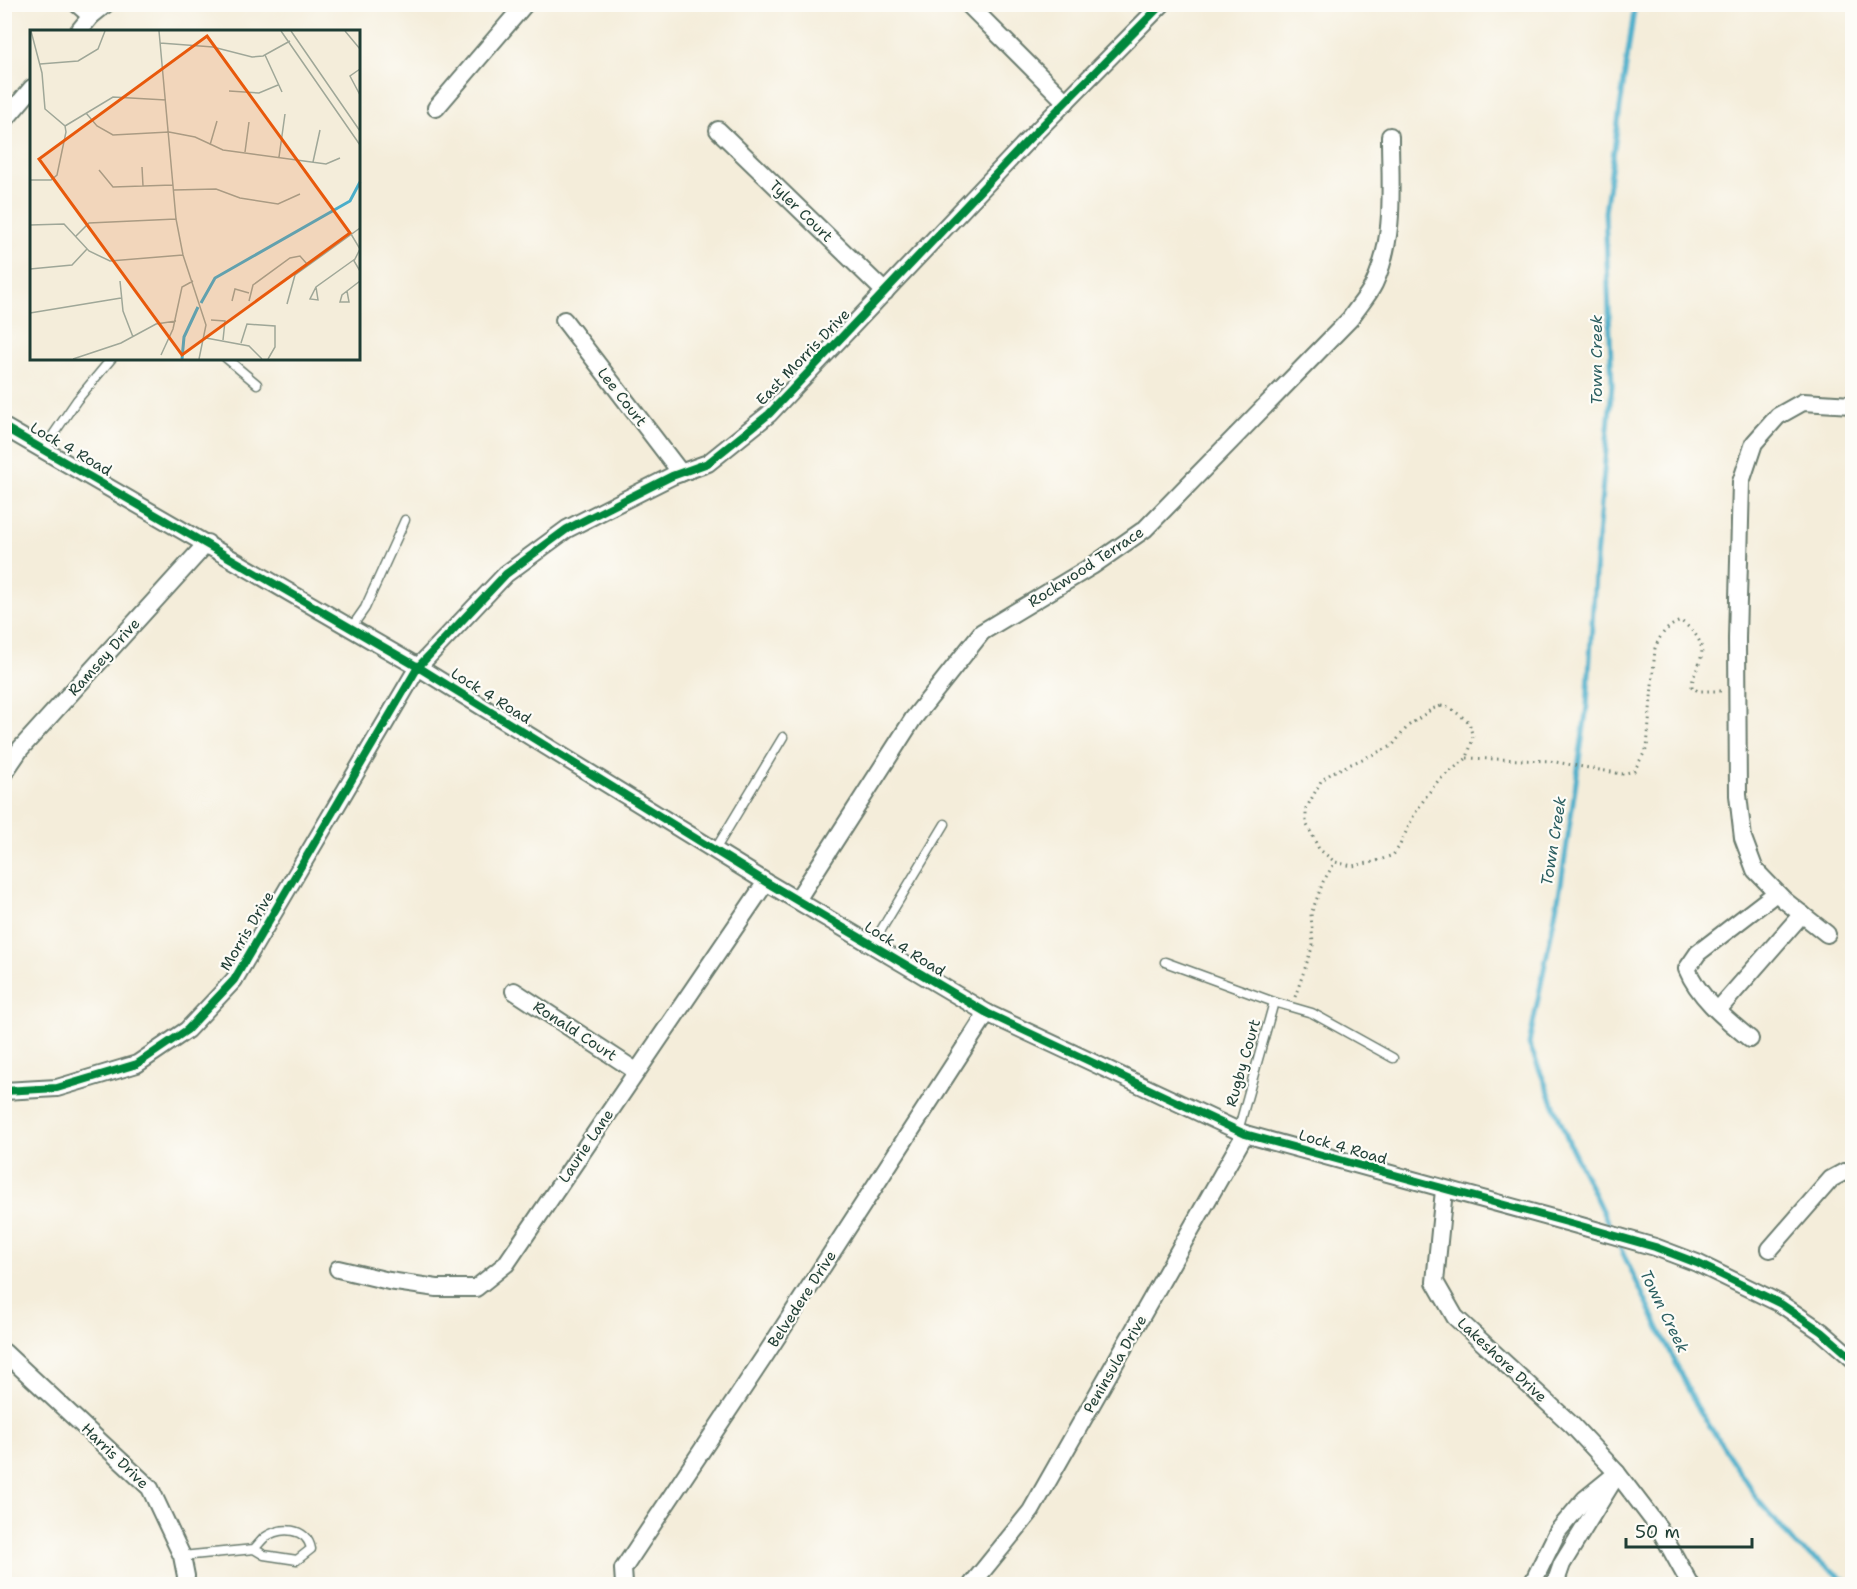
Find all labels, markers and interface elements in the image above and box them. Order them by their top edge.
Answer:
inset map [30,30,360,360]
street label: Tyler Court [765,176,837,246]
street label: East Morris Drive [752,304,854,410]
water label: Town Creek [1586,315,1607,405]
street label: Lee Court [593,363,651,431]
street label: Lock 4 Road [26,418,116,481]
street label: Rockwood Terrace [1024,522,1148,612]
street label: Ramsey Drive [64,614,144,700]
street label: Lock 4 Road [447,663,535,729]
water label: Town Creek [1536,795,1571,887]
street label: Morris Drive [215,887,279,975]
street label: Lock 4 Road [861,917,950,981]
street label: Ronald Court [529,996,621,1066]
street label: Rugby Court [1221,1017,1265,1109]
street label: Laurie Lane [554,1105,618,1187]
street label: Lock 4 Road [1296,1125,1390,1169]
street label: Belvedere Drive [763,1247,841,1351]
water label: Town Creek [1635,1266,1694,1356]
street label: Peninsula Drive [1079,1311,1151,1417]
street label: Lakeshore Drive [1453,1313,1551,1407]
street label: Harris Drive [77,1419,153,1493]
scale bar [1626,1511,1752,1549]
text: 50 m [1635,1520,1680,1544]

